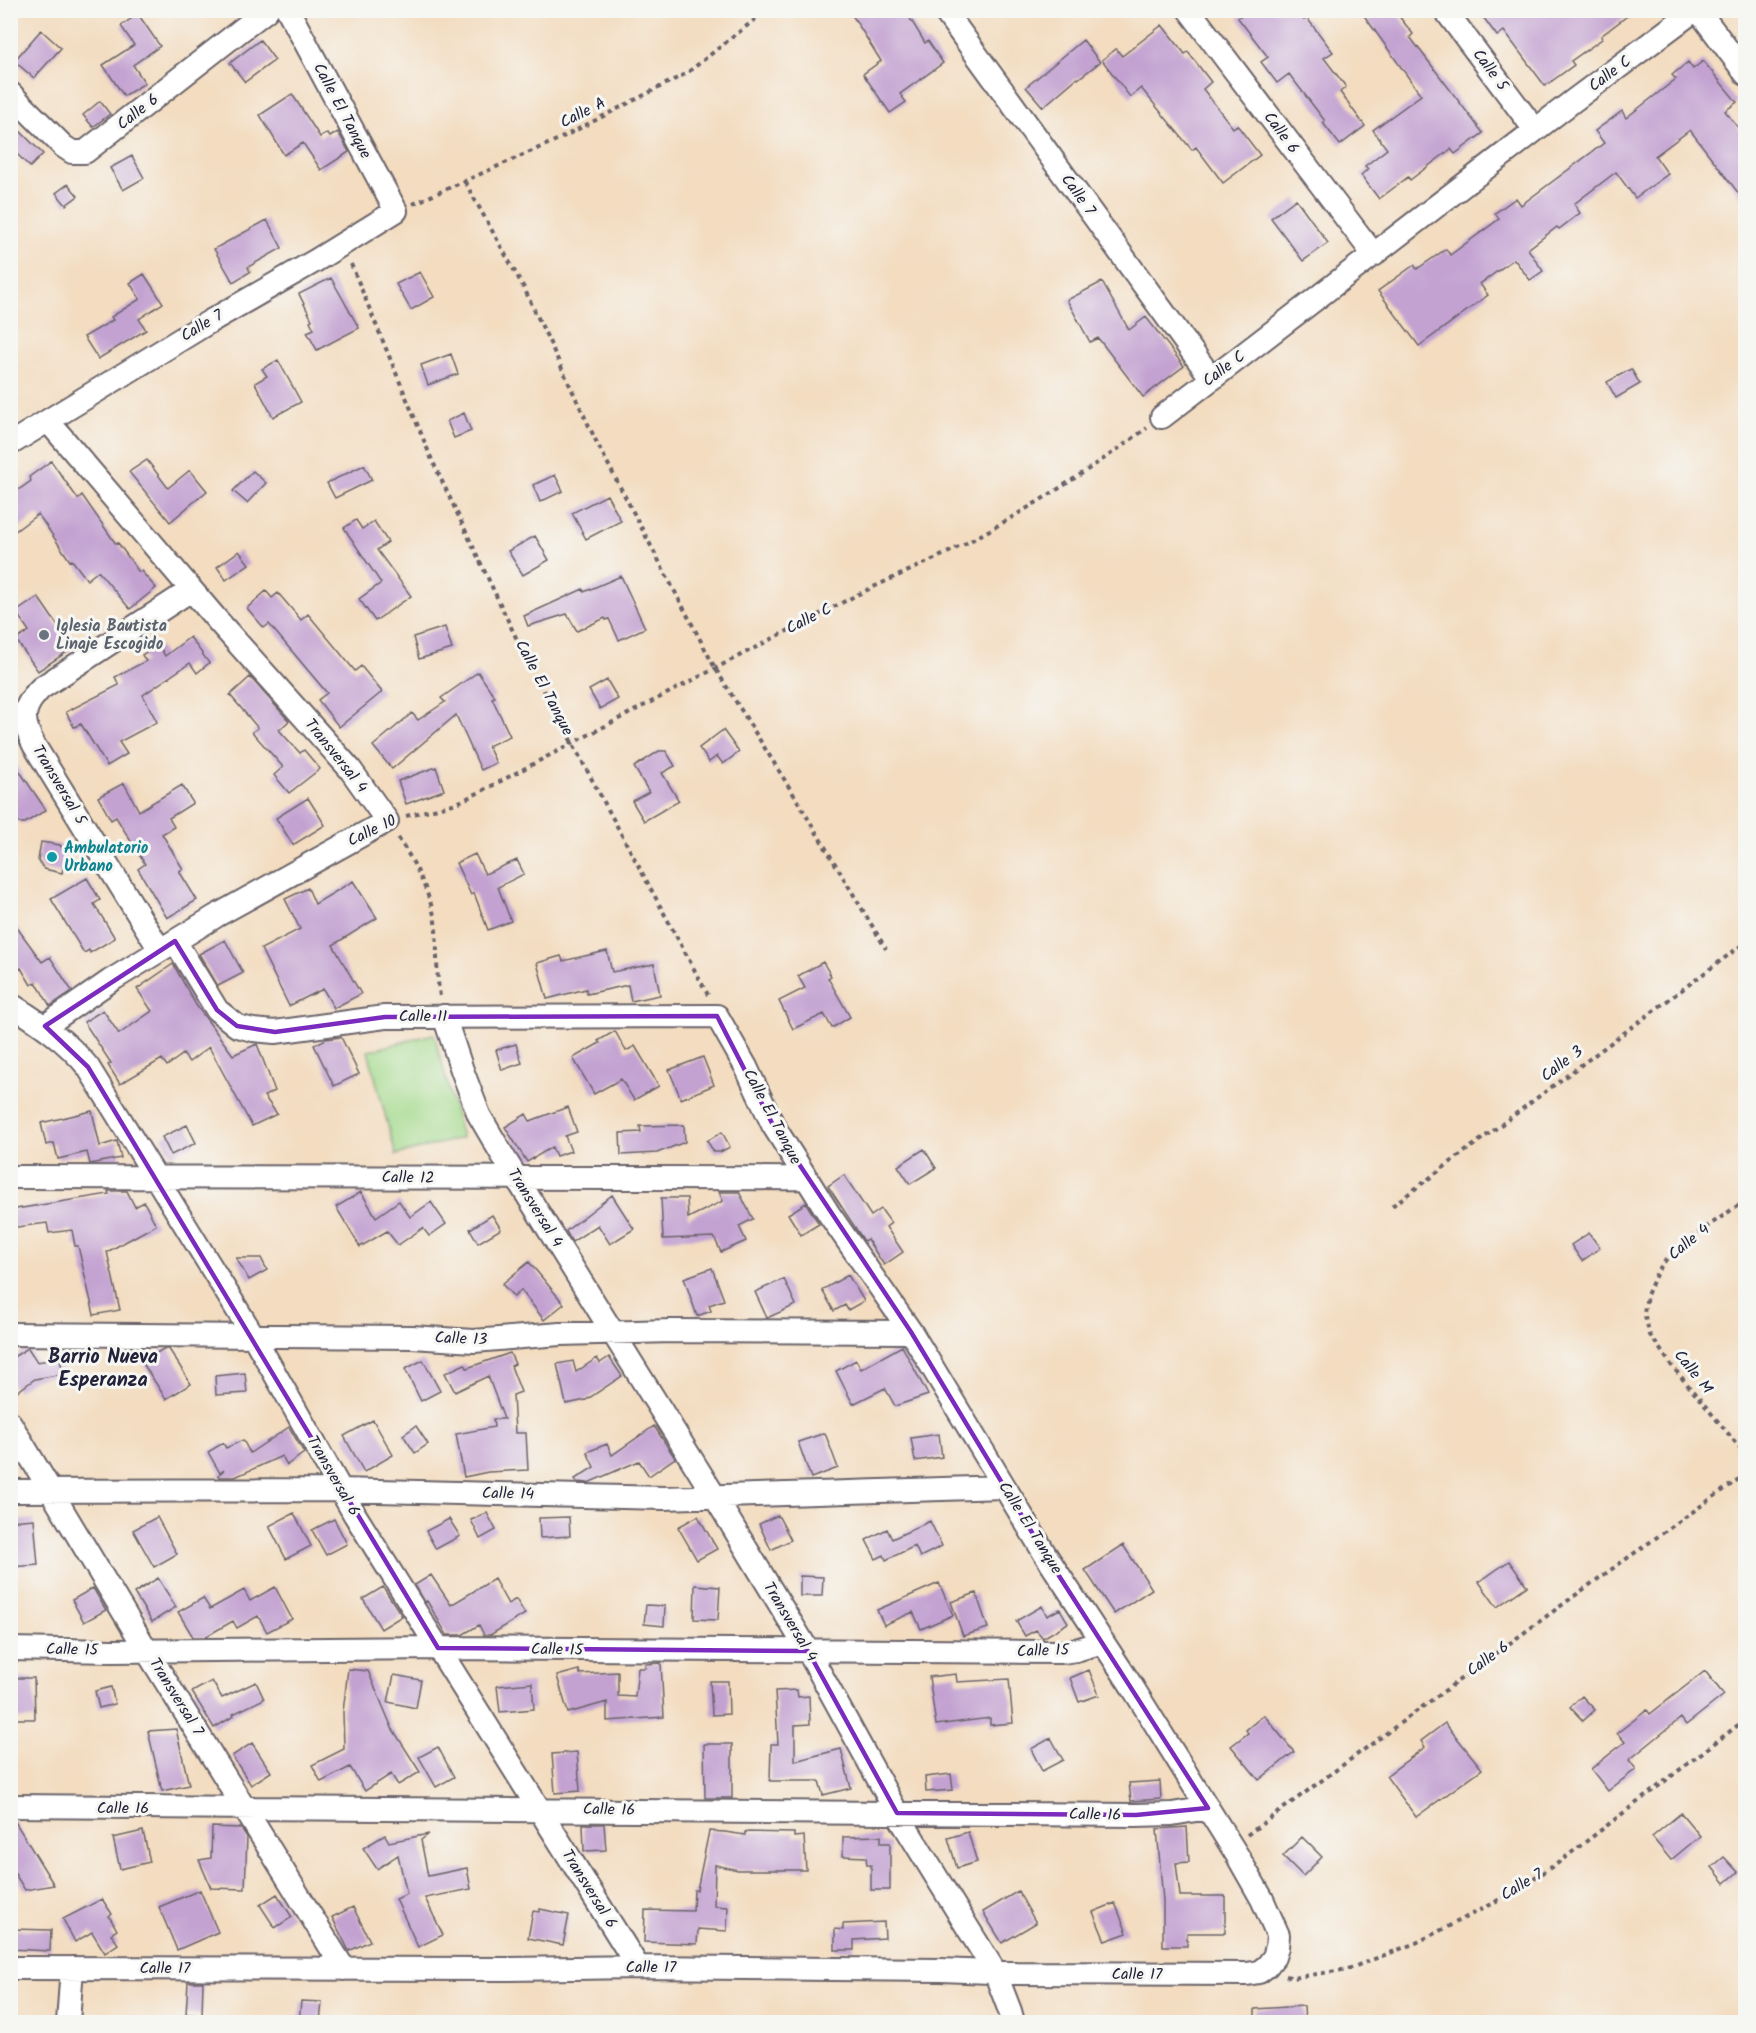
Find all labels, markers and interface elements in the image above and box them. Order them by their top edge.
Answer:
street label: Calle 5 [1466,44,1515,97]
street label: Calle C [1583,50,1637,98]
street label: Calle El Tanque [306,59,378,163]
street label: Calle 6 [112,88,164,136]
street label: Calle A [556,91,610,135]
street label: Calle 6 [1257,107,1305,159]
street label: Calle 7 [1054,169,1102,221]
street label: Calle 7 [176,303,229,349]
street label: Calle C [1197,345,1251,393]
street label: Calle C [782,597,836,641]
place label: Iglesia Bautista Linaje Escogido [56,614,167,657]
marker: Iglesia Bautista Linaje Escogido [37,628,51,642]
street label: Calle El Tanque [508,636,580,740]
street label: Transversal 4 [298,713,374,799]
street label: Transversal 5 [25,740,93,831]
street label: Calle 10 [343,808,401,854]
place label: Ambulatorio Urbano [64,836,148,879]
marker: Ambulatorio Urbano [45,850,59,864]
street label: Calle 11 [399,1004,447,1029]
street label: Calle 3 [1535,1040,1589,1088]
street label: Calle El Tanque [736,1065,808,1169]
street label: Transversal 4 [501,1163,569,1253]
street label: Calle 12 [381,1165,435,1191]
street label: Calle 4 [1663,1217,1715,1267]
street label: Calle 13 [434,1326,488,1352]
district label: Barrio Nueva Esperanza [48,1342,158,1397]
street label: Calle M [1667,1344,1719,1400]
street label: Transversal 6 [300,1431,366,1521]
street label: Calle El Tanque [991,1477,1069,1579]
street label: Calle 14 [482,1481,535,1507]
street label: Transversal 4 [756,1577,824,1667]
street label: Calle 6 [1461,1635,1515,1683]
street label: Calle 15 [46,1637,100,1663]
street label: Calle 15 [531,1637,585,1663]
street label: Calle 15 [1016,1638,1071,1664]
street label: Transversal 7 [142,1653,210,1741]
street label: Calle 16 [97,1796,149,1821]
street label: Calle 16 [583,1797,635,1823]
street label: Calle 16 [1069,1802,1121,1828]
street label: Transversal 6 [555,1844,623,1934]
street label: Calle 7 [1496,1862,1549,1908]
street label: Calle 17 [626,1955,677,1980]
street label: Calle 17 [140,1956,191,1981]
street label: Calle 17 [1112,1962,1163,1987]

